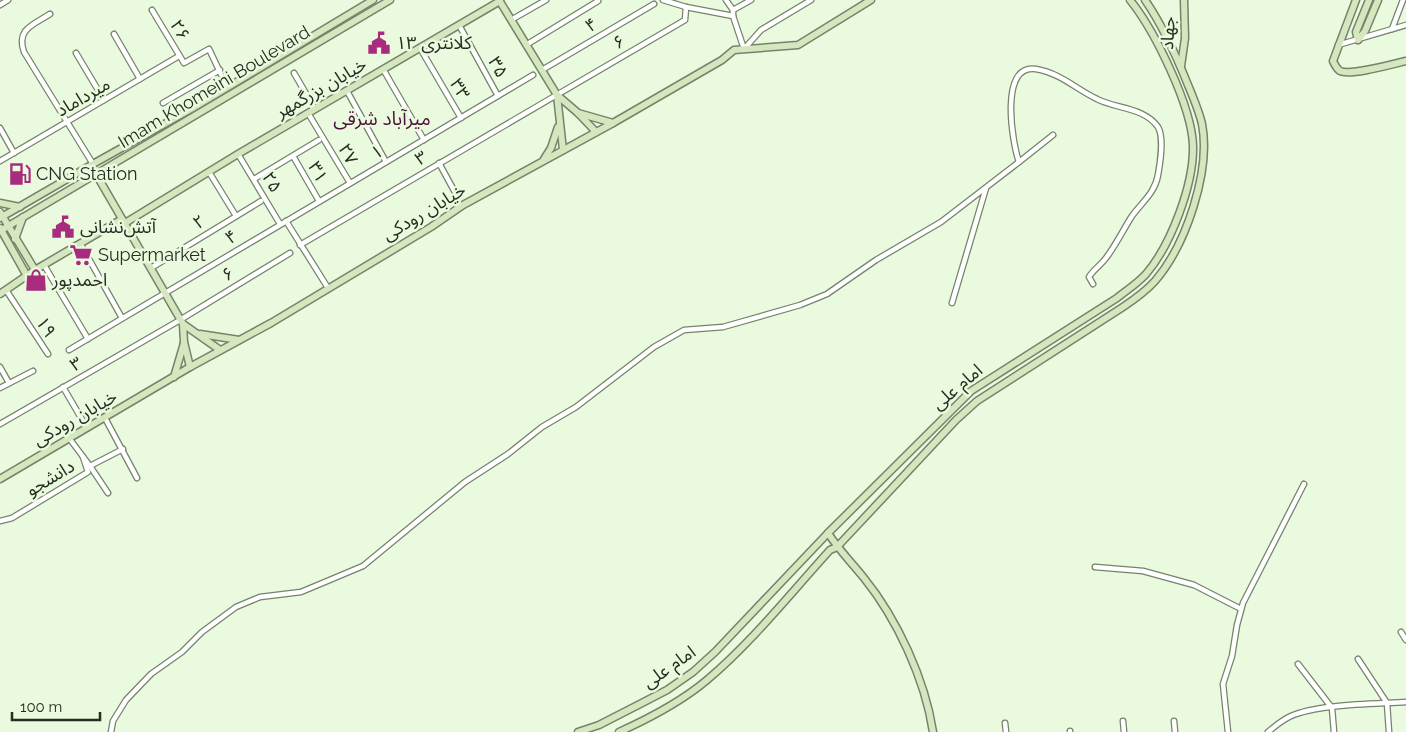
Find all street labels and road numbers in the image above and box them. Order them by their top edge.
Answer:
street label: ۴ [581,13,601,36]
street label: ۲۶ [166,16,195,44]
street label: جهاد [1156,16,1179,50]
street label: Imam Khomeini Boulevard [114,21,313,152]
street label: ۶ [609,30,628,53]
street label: خیابان بزرگمهر [271,53,370,123]
street label: ۳۵ [484,53,513,81]
street label: میرداماد [52,73,114,121]
street label: ۳۳ [446,75,475,103]
street label: ۲۷ [334,140,363,168]
street label: ۱ [367,140,386,163]
street label: ۳ [411,146,430,169]
street label: ۳۱ [304,158,333,186]
street label: ۲۵ [258,168,287,196]
street label: خیابان رودکی [378,179,470,245]
street label: ۲ [189,210,209,233]
street label: ۴ [221,225,241,248]
street label: ۶ [218,262,238,285]
street label: ۱۹ [32,312,61,341]
street label: ۳ [66,352,85,375]
street label: امام علی [927,359,989,417]
street label: خیابان رودکی [29,385,121,451]
street label: دانشجو [22,455,78,501]
street label: امام علی [638,641,702,696]

